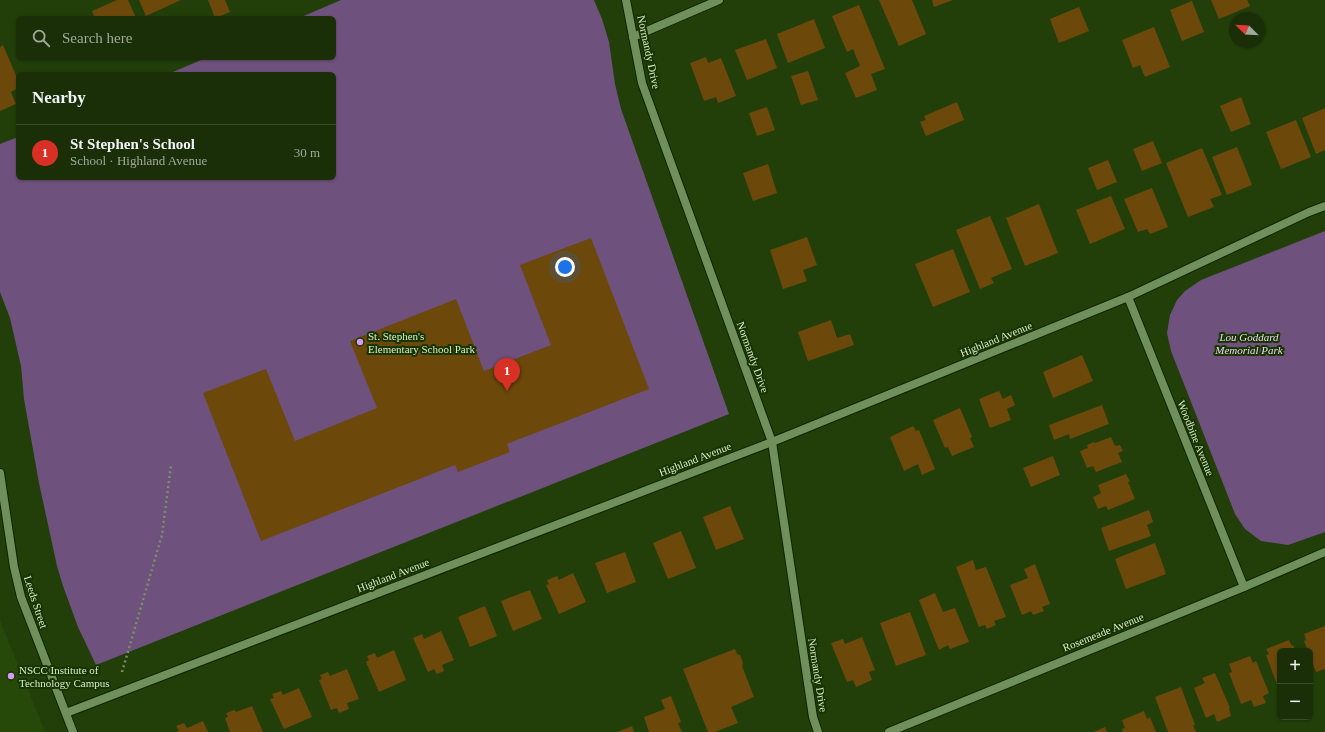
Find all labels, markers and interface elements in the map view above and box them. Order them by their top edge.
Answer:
north arrow [1229,12,1265,48]
street label: Normandy Drive [635,14,663,90]
search box [16,16,336,60]
icon: search [30,27,52,49]
text: Search here [62,30,132,46]
text: Nearby [32,88,86,107]
text: St Stephen's School [70,136,195,152]
text: 1 [42,145,48,160]
text: 30 m [294,145,320,160]
text: School · Highland Avenue [70,153,207,168]
your location [555,257,575,277]
street label: Highland Avenue [958,319,1034,359]
street label: Normandy Drive [735,320,771,394]
place label: St. Stephen's Elementary School Park [368,330,475,355]
park label: Lou Goddard Memorial Park [1214,331,1284,356]
marker: St. Stephen's Elementary School Park [355,337,365,347]
pin: 1 [494,358,520,391]
street label: Woodbine Avenue [1175,398,1217,478]
street label: Highland Avenue [657,440,733,478]
street label: Highland Avenue [355,556,431,594]
street label: Leeds Street [22,574,50,630]
street label: Rosemeade Avenue [1061,610,1145,654]
street label: Normandy Drive [806,637,830,713]
map controls [1277,648,1313,720]
button: + [1277,648,1313,684]
place label: NSCC Institute of Technology Campus [19,664,110,689]
marker: NSCC Institute of Technology Campus [6,671,16,681]
button: − [1277,684,1313,720]

